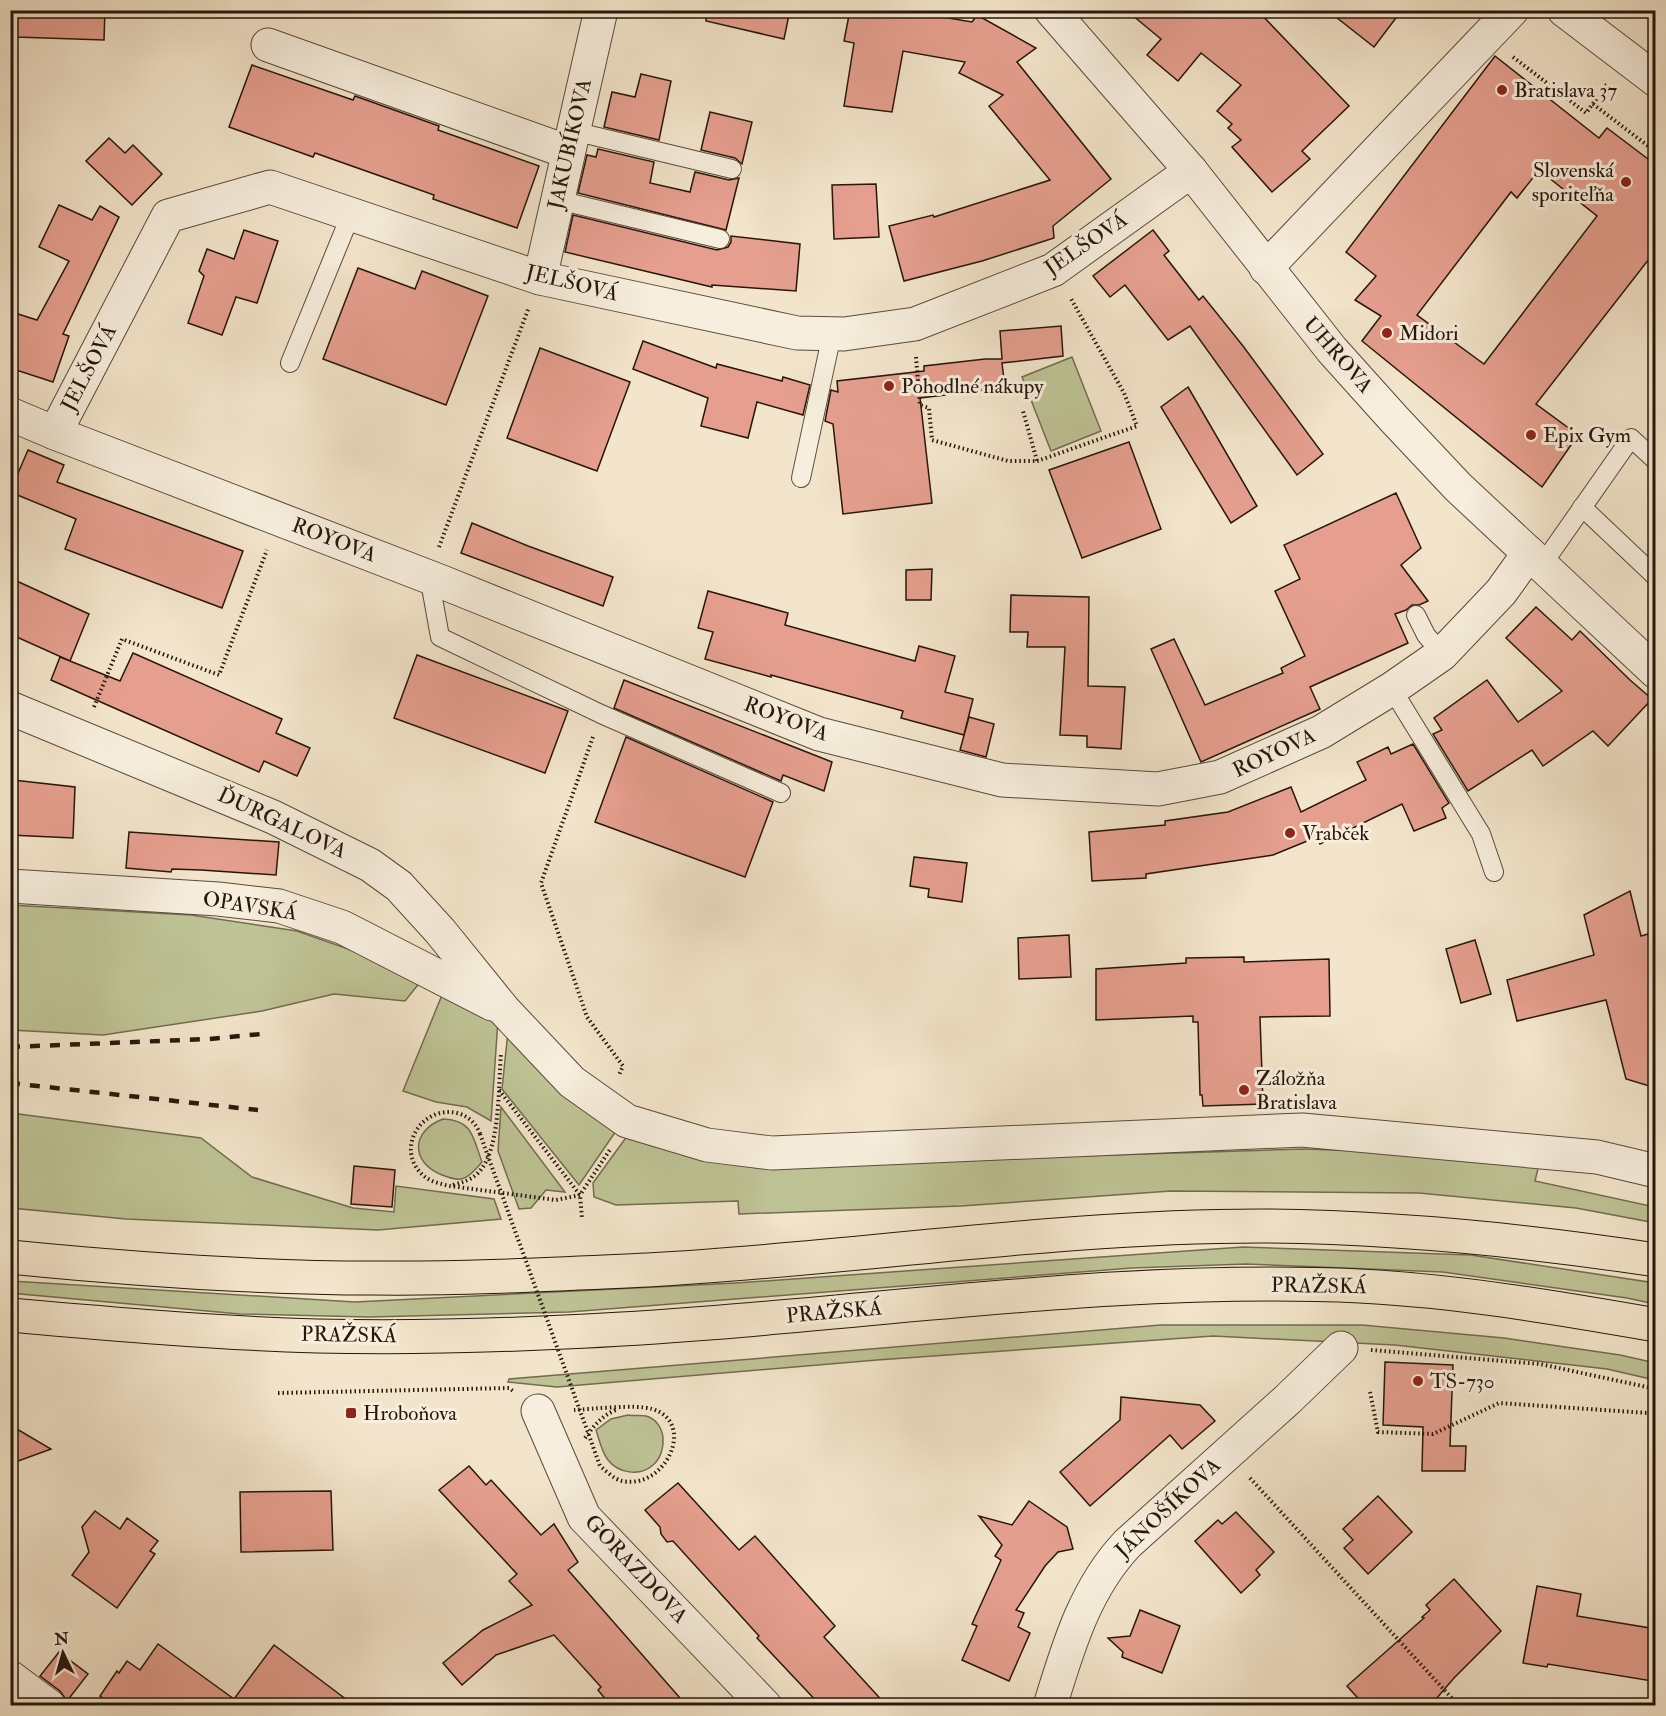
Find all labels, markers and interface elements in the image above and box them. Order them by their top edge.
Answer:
street label: JAKUBÍKOVA [542,76,598,213]
place label: Bratislava 37 [1514,77,1617,104]
marker: Bratislava 37 [1495,83,1509,97]
place label: Slovenská sporiteľňa [1532,157,1614,208]
marker: Slovenská sporiteľňa [1619,175,1633,189]
street label: JELŠOVÁ [1039,206,1133,282]
street label: JELŠOVÁ [522,258,621,307]
street label: UHROVA [1297,311,1379,399]
street label: JELŠOVÁ [54,320,123,417]
place label: Midori [1399,320,1459,347]
marker: Midori [1380,326,1394,340]
place label: Pohodlné nákupy [901,373,1044,400]
marker: Pohodlné nákupy [882,379,896,393]
place label: Epix Gym [1543,422,1631,449]
marker: Epix Gym [1524,428,1538,442]
street label: ROYOVA [288,512,380,568]
street label: ROYOVA [740,691,832,747]
street label: ROYOVA [1228,722,1320,784]
street label: ĎURGALOVA [213,781,351,865]
place label: Vrabček [1302,820,1369,847]
marker: Vrabček [1283,826,1297,840]
street label: OPAVSKÁ [201,885,299,927]
place label: Záložňa Bratislava [1256,1065,1337,1116]
marker: Záložňa Bratislava [1237,1083,1251,1097]
street label: PRAŽSKÁ [1271,1272,1367,1300]
street label: PRAŽSKÁ [785,1294,883,1330]
street label: PRAŽSKÁ [301,1321,397,1349]
place label: TS-730 [1430,1368,1495,1395]
marker: TS-730 [1411,1374,1425,1388]
place label: Hroboňova [363,1400,457,1427]
marker: Hroboňova [344,1406,358,1420]
street label: JÁNOŠÍKOVA [1109,1452,1227,1565]
street label: GORAZDOVA [579,1509,693,1629]
north arrow [33,1623,93,1683]
text: N [53,1628,70,1650]

